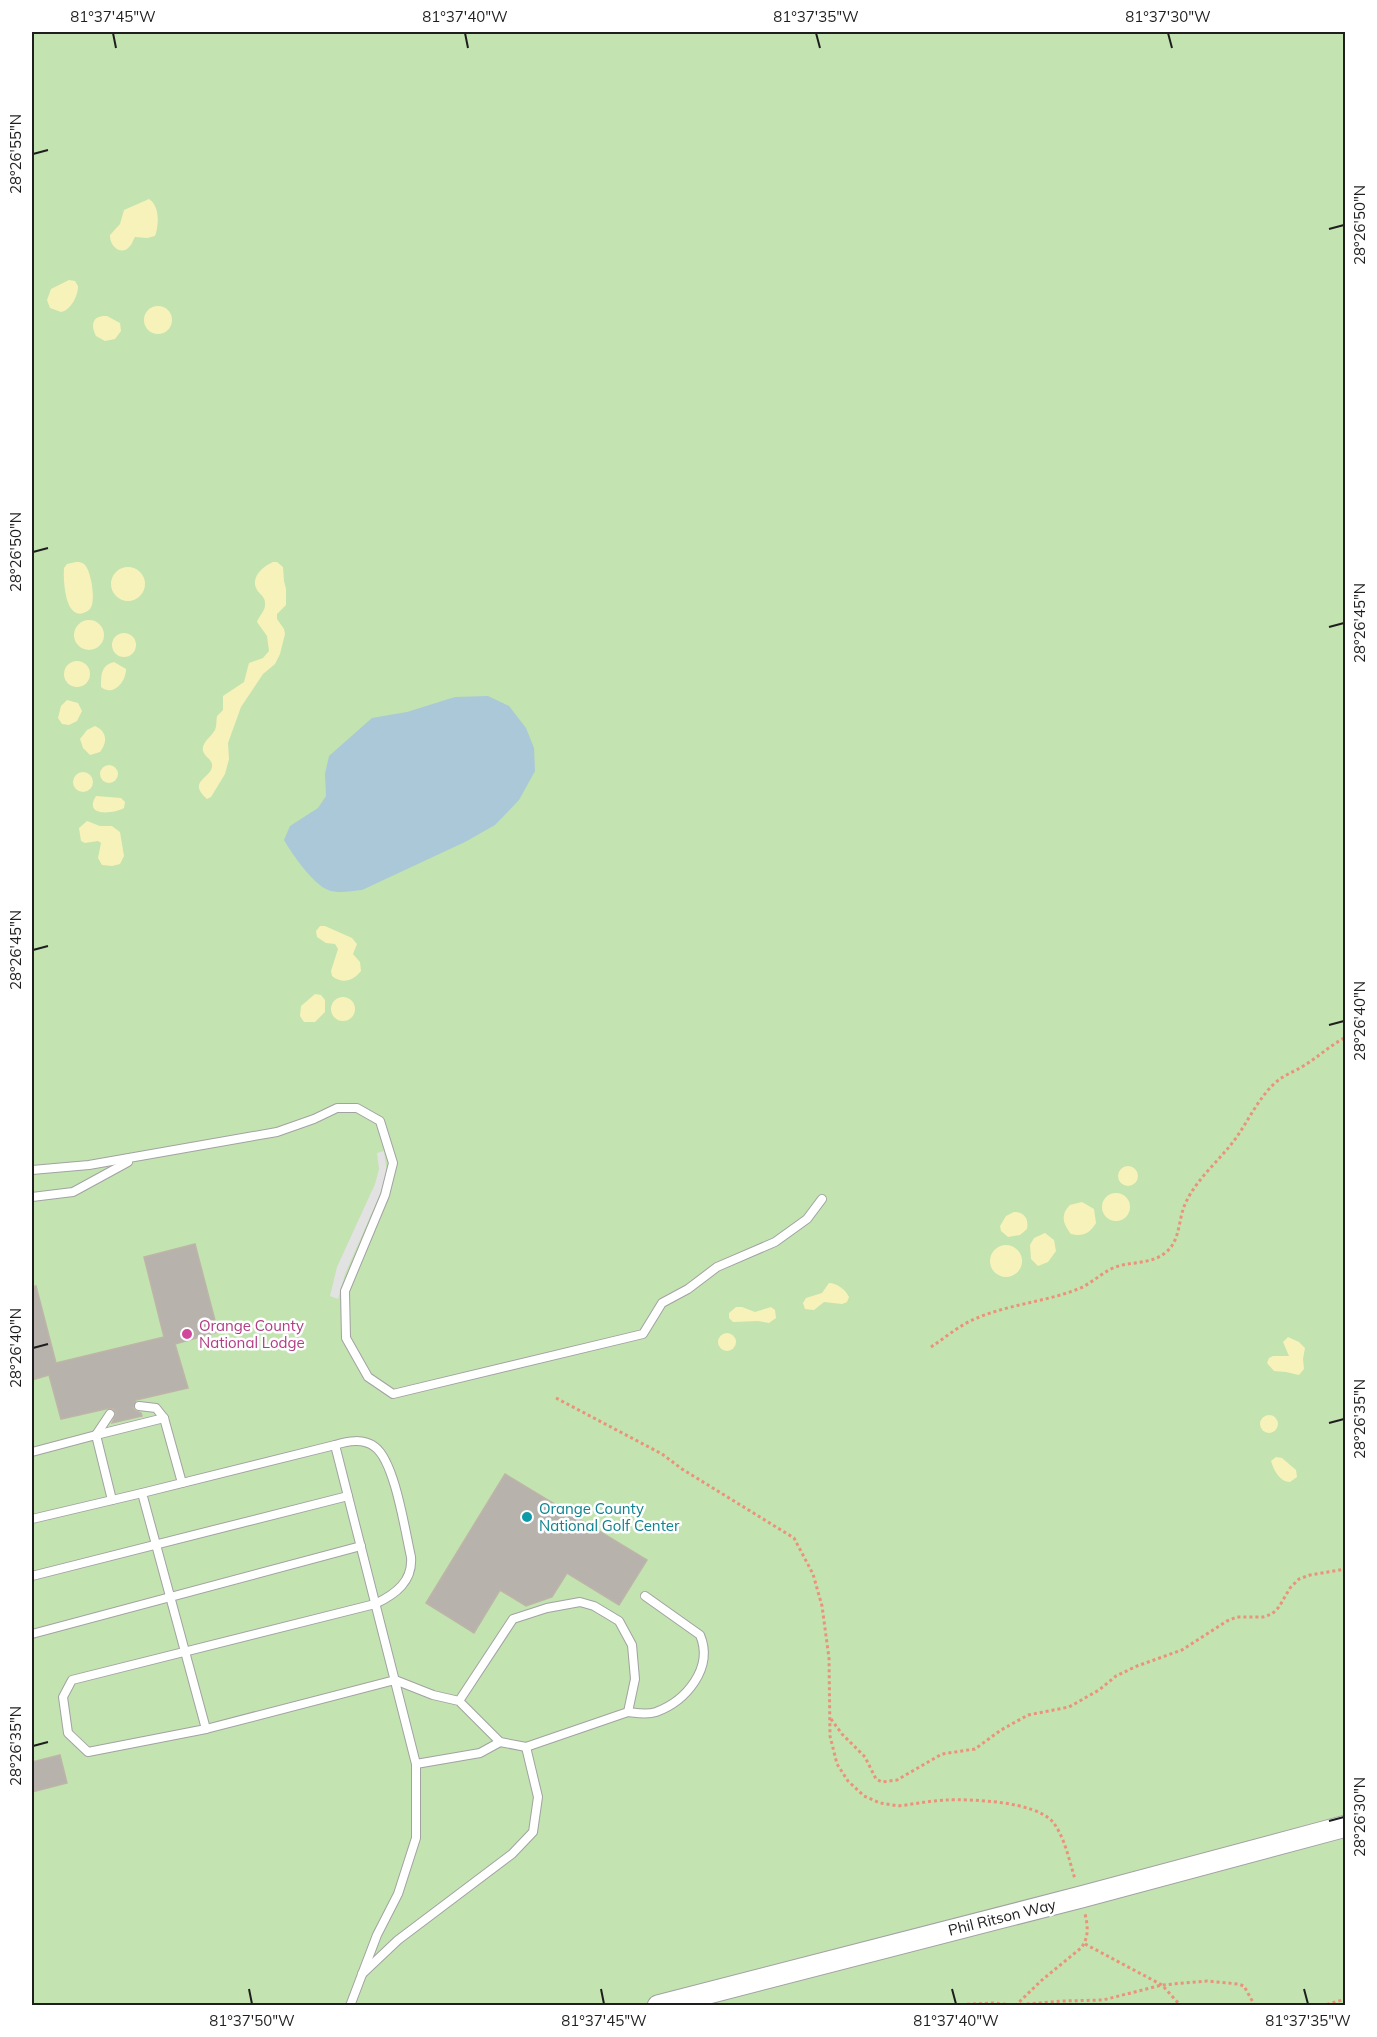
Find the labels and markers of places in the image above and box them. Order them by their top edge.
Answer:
place label: Orange County National Lodge [199,1316,305,1352]
marker: Orange County National Lodge [180,1327,194,1341]
place label: Orange County National Golf Center [539,1499,680,1535]
marker: Orange County National Golf Center [520,1510,534,1524]

